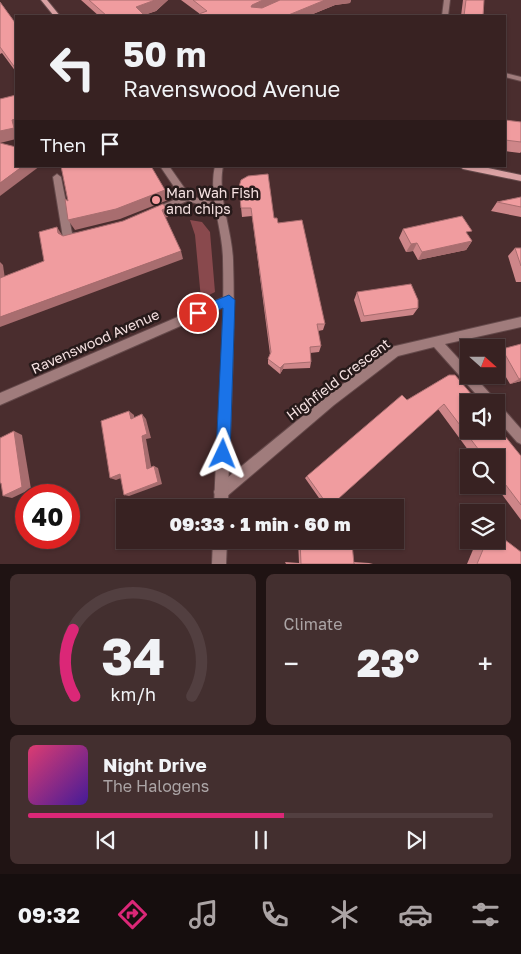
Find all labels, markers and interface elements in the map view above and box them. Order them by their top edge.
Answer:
text: 50 m [123,33,206,75]
icon: left [40,35,105,100]
text: Ravenswood Avenue [123,75,340,102]
icon: arrive [96,130,124,158]
text: Then [40,133,86,156]
place label: Man Wah Fish and chips [166,184,259,217]
marker: Man Wah Fish and chips [150,194,162,206]
pin [177,292,219,334]
icon: arrive [184,299,212,327]
street label: Ravenswood Avenue [28,305,162,377]
street label: Highfield Crescent [283,335,393,423]
north arrow [460,339,505,384]
map controls [460,339,505,549]
button: sound [460,394,505,439]
position arrow [196,427,248,479]
button: search [460,449,505,494]
speed limit sign: 40 [15,484,80,549]
button: layers [460,504,505,549]
text: 09:33 · 1 min · 60 m [169,512,351,535]
text: Climate [284,614,343,634]
text: 34 [101,624,165,686]
text: 23° [357,640,419,685]
text: − [284,647,299,680]
text: + [478,647,493,680]
text: km/h [110,683,155,705]
text: Night Drive [103,753,207,776]
text: The Halogens [103,776,209,796]
icon: previous [92,826,120,854]
icon: pause [247,826,275,854]
icon: next [402,826,430,854]
icon: directions [115,897,150,932]
icon: music [186,897,221,932]
icon: phone [257,897,292,932]
icon: climate [327,897,362,932]
icon: car [398,897,433,932]
icon: filters [468,897,503,932]
text: 09:32 [18,901,80,928]

